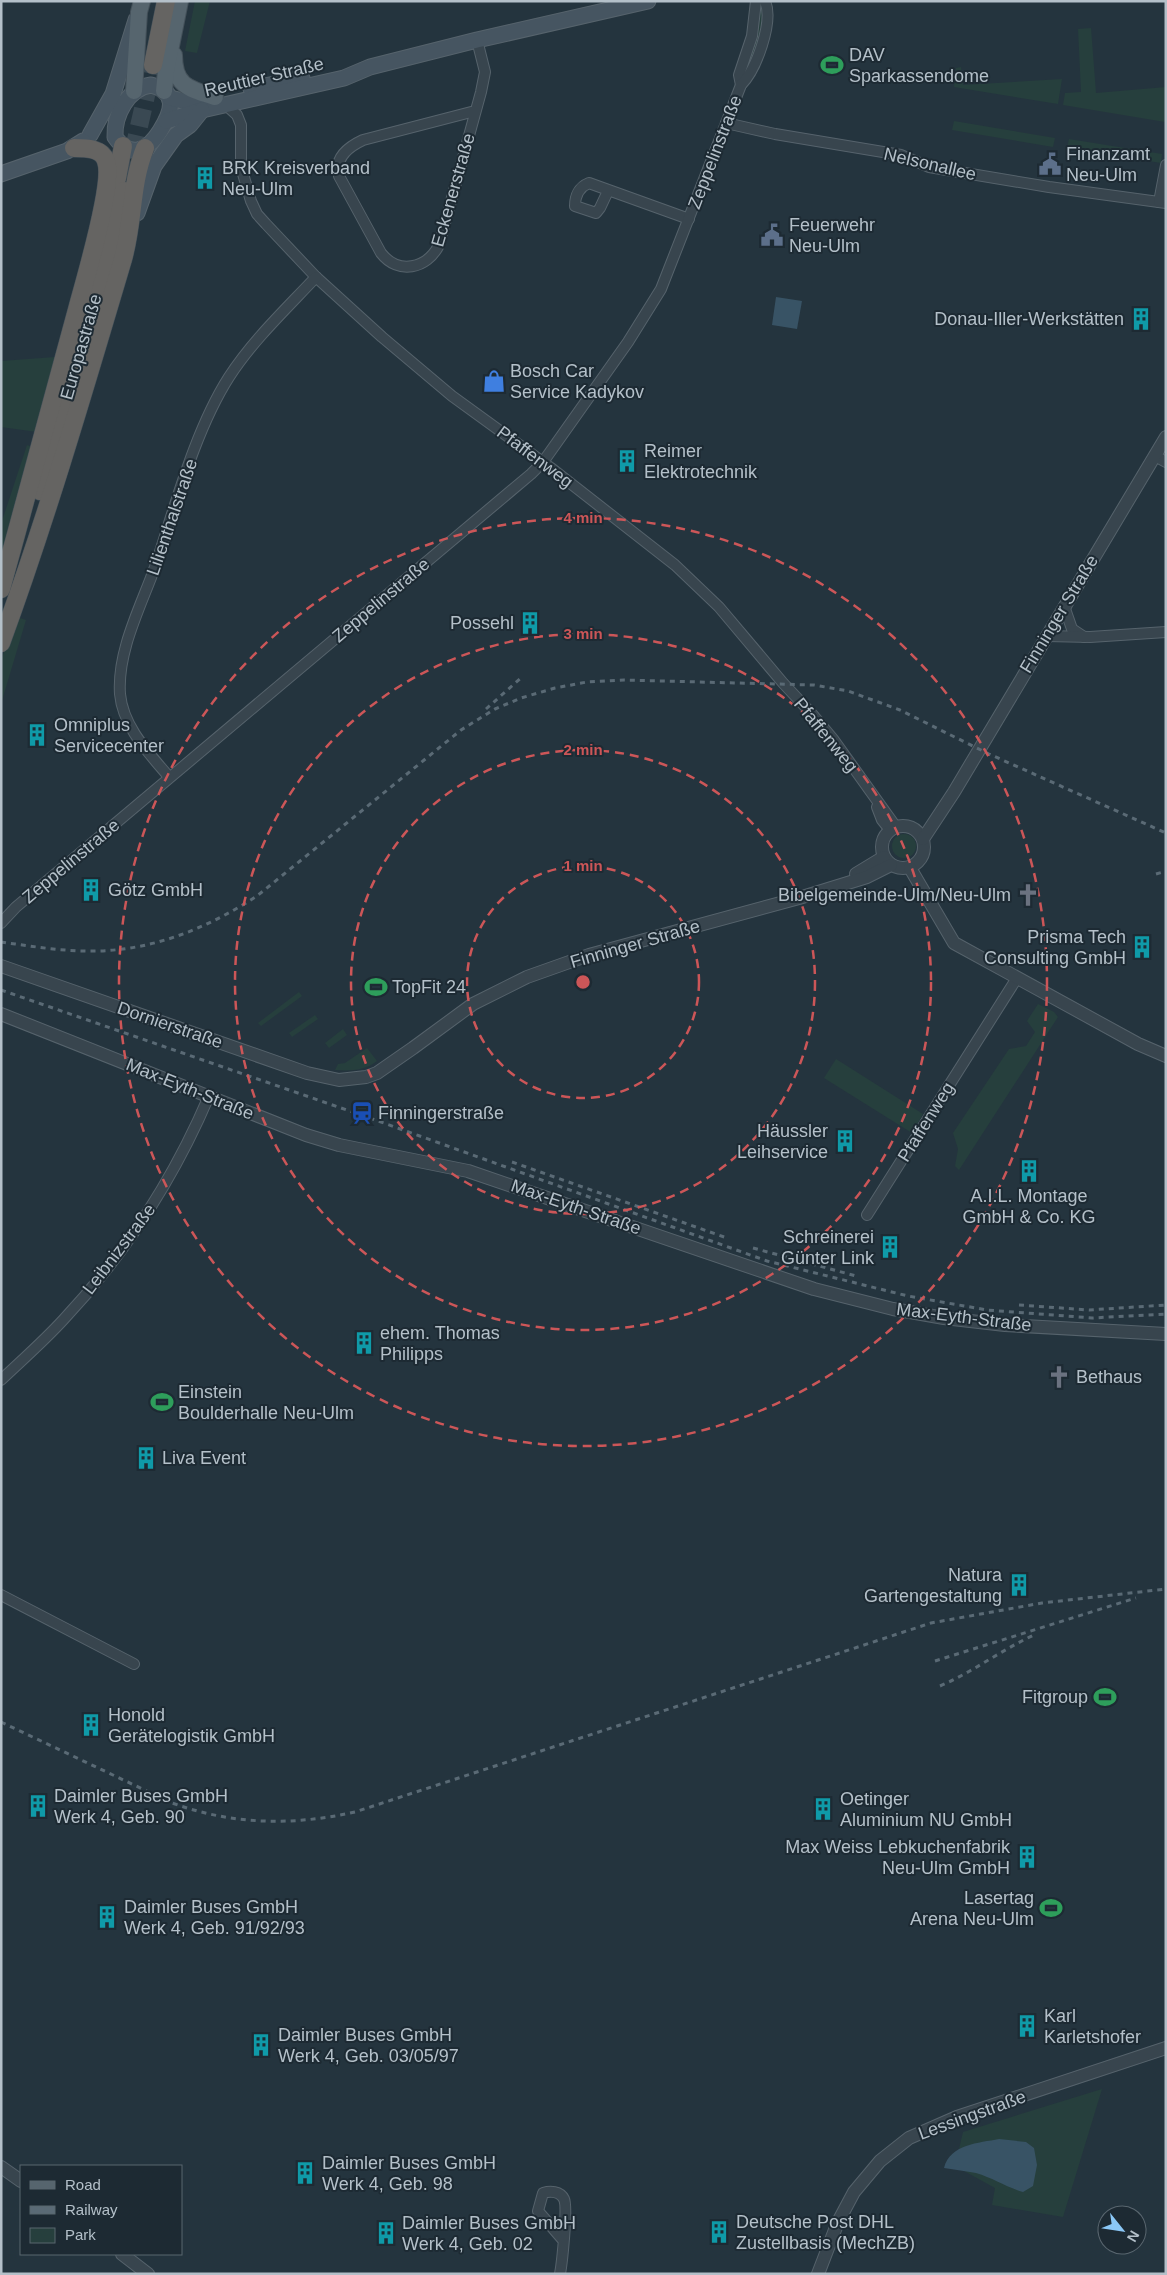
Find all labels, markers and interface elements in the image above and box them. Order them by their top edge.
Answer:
place label: DAV Sparkassendome [849,45,989,86]
sports icon: DAV Sparkassendome [819,52,845,78]
street label: Reuttier Straße [202,54,326,100]
street label: Zeppelinstraße [684,92,746,212]
street label: Eckenerstraße [427,131,479,249]
street label: Nelsonallee [882,144,978,184]
place label: Finanzamt Neu-Ulm [1066,144,1150,185]
public building icon: Finanzamt Neu-Ulm [1037,151,1063,177]
place label: BRK Kreisverband Neu-Ulm [222,158,370,199]
building icon: BRK Kreisverband Neu-Ulm [192,165,218,191]
place label: Feuerwehr Neu-Ulm [789,215,875,256]
public building icon: Feuerwehr Neu-Ulm [759,222,785,248]
street label: Europastraße [56,292,106,402]
building icon: Donau-Iller-Werkstätten [1128,306,1154,332]
place label: Donau-Iller-Werkstätten [934,309,1124,329]
place label: Bosch Car Service Kadykov [510,361,644,402]
shop icon: Bosch Car Service Kadykov [481,368,507,394]
street label: Pfaffenweg [493,422,577,492]
place label: Reimer Elektrotechnik [644,441,758,482]
building icon: Reimer Elektrotechnik [614,448,640,474]
street label: Lilienthalstraße [143,456,201,578]
text: 4 min [563,509,603,526]
street label: Finninger Straße [1016,551,1102,677]
street label: Zeppelinstraße [329,554,433,646]
building icon: Possehl [517,610,543,636]
place label: Possehl [450,613,514,633]
text: 3 min [563,625,603,642]
street label: Pfaffenweg [790,694,862,776]
place label: Omniplus Servicecenter [54,715,164,756]
building icon: Omniplus Servicecenter [24,722,50,748]
text: 2 min [563,741,603,758]
street label: Zeppelinstraße [19,815,123,907]
text: 1 min [563,857,603,874]
building icon: Götz GmbH [78,877,104,903]
place label: Götz GmbH [108,880,203,900]
church icon: Bibelgemeinde-Ulm/Neu-Ulm [1015,882,1041,908]
place label: Bibelgemeinde-Ulm/Neu-Ulm [778,885,1011,905]
street label: Finninger Straße [568,916,702,972]
place label: Prisma Tech Consulting GmbH [984,927,1126,968]
building icon: Prisma Tech Consulting GmbH [1129,934,1155,960]
centre of rings [574,973,592,991]
sports icon: TopFit 24 [363,974,389,1000]
place label: TopFit 24 [392,977,466,997]
street label: Dornierstraße [115,998,225,1052]
street label: Max-Eyth-Straße [123,1054,257,1124]
street label: Pfaffenweg [894,1079,958,1165]
station icon: Finningerstraße [349,1100,375,1126]
place label: Finningerstraße [378,1103,504,1123]
place label: Häussler Leihservice [737,1121,828,1162]
building icon: Häussler Leihservice [832,1128,858,1154]
building icon: A.I.L. Montage GmbH & Co. KG [1016,1158,1042,1184]
street label: Max-Eyth-Straße [508,1175,644,1239]
place label: A.I.L. Montage GmbH & Co. KG [962,1186,1096,1227]
street label: Leibnizstraße [78,1200,160,1298]
place label: Schreinerei Günter Link [781,1227,875,1268]
building icon: Schreinerei Günter Link [877,1234,903,1260]
street label: Max-Eyth-Straße [895,1299,1033,1335]
place label: ehem. Thomas Philipps [380,1323,500,1364]
building icon: ehem. Thomas Philipps [351,1330,377,1356]
church icon: Bethaus [1046,1364,1072,1390]
place label: Bethaus [1076,1367,1142,1387]
place label: Einstein Boulderhalle Neu-Ulm [178,1382,354,1423]
sports icon: Einstein Boulderhalle Neu-Ulm [149,1389,175,1415]
building icon: Liva Event [133,1445,159,1471]
place label: Liva Event [162,1448,246,1468]
place label: Natura Gartengestaltung [864,1565,1003,1606]
building icon: Natura Gartengestaltung [1006,1572,1032,1598]
sports icon: Fitgroup [1092,1684,1118,1710]
place label: Fitgroup [1022,1687,1088,1707]
place label: Honold Gerätelogistik GmbH [108,1705,275,1746]
building icon: Honold Gerätelogistik GmbH [78,1712,104,1738]
place label: Daimler Buses GmbH Werk 4, Geb. 90 [54,1786,228,1827]
place label: Oetinger Aluminium NU GmbH [840,1789,1012,1830]
building icon: Daimler Buses GmbH Werk 4, Geb. 90 [25,1793,51,1819]
building icon: Oetinger Aluminium NU GmbH [810,1796,836,1822]
place label: Max Weiss Lebkuchenfabrik Neu-Ulm GmbH [785,1837,1011,1878]
building icon: Max Weiss Lebkuchenfabrik Neu-Ulm GmbH [1014,1844,1040,1870]
place label: Lasertag Arena Neu-Ulm [910,1888,1034,1929]
sports icon: Lasertag Arena Neu-Ulm [1038,1895,1064,1921]
place label: Daimler Buses GmbH Werk 4, Geb. 91/92/93 [124,1897,305,1938]
building icon: Daimler Buses GmbH Werk 4, Geb. 91/92/93 [94,1904,120,1930]
place label: Karl Karletshofer [1044,2006,1141,2047]
building icon: Karl Karletshofer [1014,2013,1040,2039]
place label: Daimler Buses GmbH Werk 4, Geb. 03/05/97 [278,2025,459,2066]
building icon: Daimler Buses GmbH Werk 4, Geb. 03/05/97 [248,2032,274,2058]
street label: Lessingstraße [915,2086,1029,2144]
place label: Daimler Buses GmbH Werk 4, Geb. 98 [322,2153,496,2194]
building icon: Daimler Buses GmbH Werk 4, Geb. 98 [292,2160,318,2186]
legend [20,2165,182,2255]
text: Road [65,2176,101,2193]
text: Railway [65,2201,118,2218]
north arrow [1097,2205,1147,2255]
place label: Deutsche Post DHL Zustellbasis (MechZB) [736,2212,915,2253]
place label: Daimler Buses GmbH Werk 4, Geb. 02 [402,2213,576,2254]
building icon: Deutsche Post DHL Zustellbasis (MechZB) [706,2219,732,2245]
building icon: Daimler Buses GmbH Werk 4, Geb. 02 [373,2220,399,2246]
text: Park [65,2226,96,2243]
text: N [1124,2228,1143,2245]

